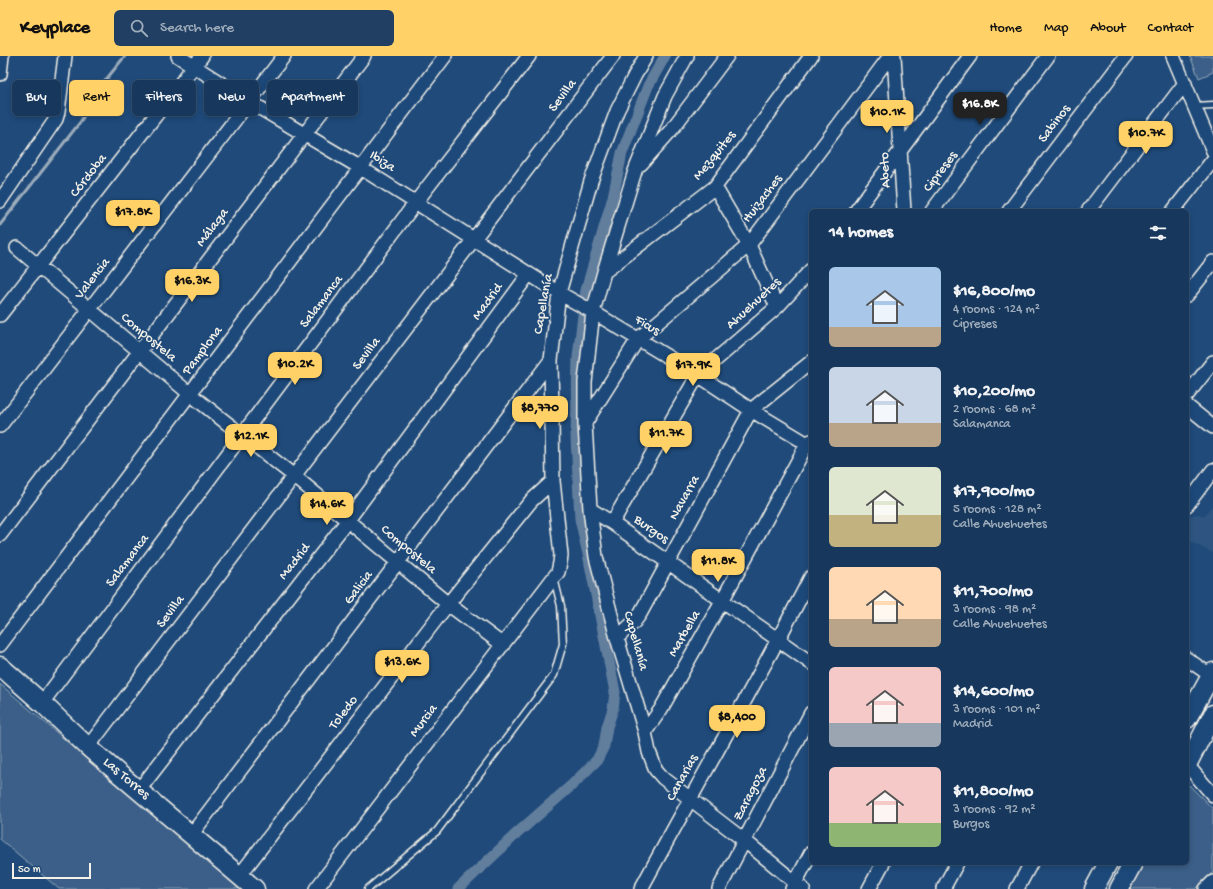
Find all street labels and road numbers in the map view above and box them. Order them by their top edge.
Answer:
street label: Sevilla [545,75,582,116]
street label: Sabinos [1035,101,1075,147]
street label: Mezquites [690,127,741,184]
street label: Ibiza [366,147,399,177]
street label: Cipreses [920,147,963,196]
street label: Córdoba [67,150,112,201]
street label: Abeto [877,152,895,188]
street label: Huizaches [739,171,787,227]
street label: Málaga [193,204,234,251]
street label: Valencia [71,254,115,304]
street label: Salamanca [297,271,348,332]
street label: Capellanía [530,271,558,335]
street label: Ahuehuetes [723,274,786,334]
street label: Madrid [469,279,508,324]
street label: Compostela [117,310,180,367]
street label: Ficus [630,311,664,341]
street label: Pamplona [178,322,228,380]
street label: Sevilla [349,333,386,374]
street label: Navarra [666,472,705,523]
street label: Burgos [629,511,673,549]
street label: Compostela [377,522,440,579]
street label: Salamanca [103,530,154,591]
street label: Madrid [275,539,316,584]
street label: Galicia [341,567,378,608]
street label: Sevilla [153,591,190,632]
street label: Marbella [665,607,706,660]
street label: Capellanía [618,609,652,674]
street label: Toledo [325,693,362,734]
street label: Murcia [406,700,443,741]
street label: Canarias [663,751,703,804]
street label: Las Torres [99,754,154,804]
street label: Zaragoza [730,763,772,824]

